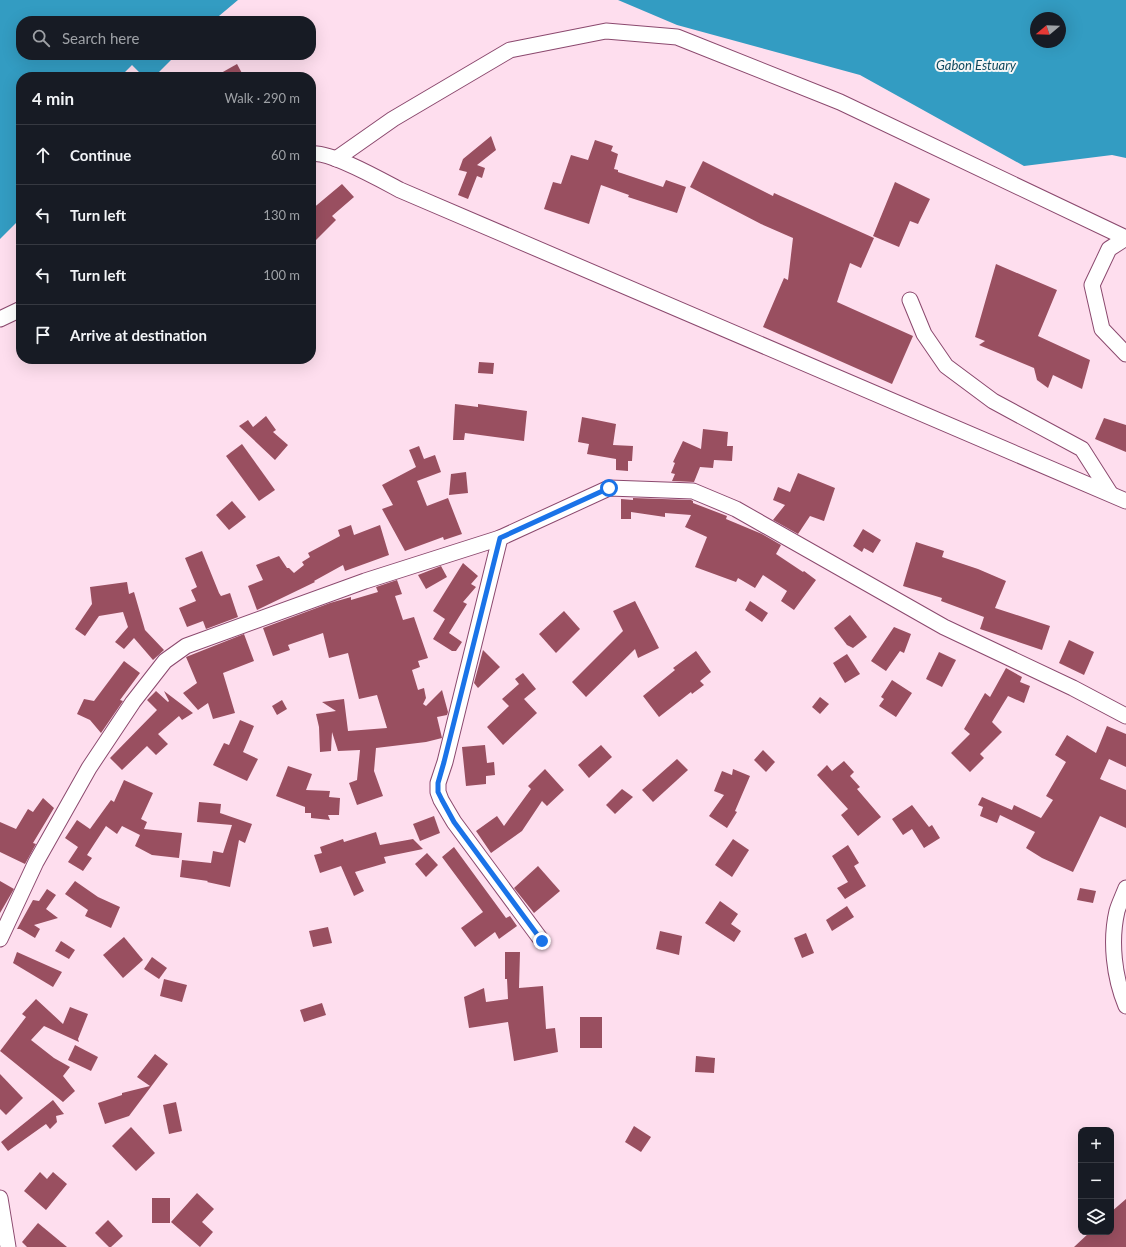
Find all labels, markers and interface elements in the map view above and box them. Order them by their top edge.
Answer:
north arrow [1030,12,1066,48]
search box [16,16,316,60]
icon: search [30,27,52,49]
text: Search here [62,29,139,47]
water label: Gabon Estuary [936,57,1017,73]
text: 4 min [32,88,74,109]
text: Walk · 290 m [224,90,300,106]
icon: ahead [32,144,54,166]
text: Continue [70,146,131,164]
text: 60 m [271,147,300,163]
icon: left [32,204,54,226]
text: Turn left [70,206,126,224]
text: 130 m [263,207,300,223]
icon: left [32,264,54,286]
text: Turn left [70,266,126,284]
text: 100 m [263,267,300,283]
icon: arrive [32,324,54,346]
text: Arrive at destination [70,326,207,344]
route start [600,479,618,497]
route end [533,932,551,950]
map controls [1078,1127,1114,1235]
button: + [1078,1127,1114,1163]
button: − [1078,1163,1114,1199]
button: layers [1078,1199,1114,1235]

